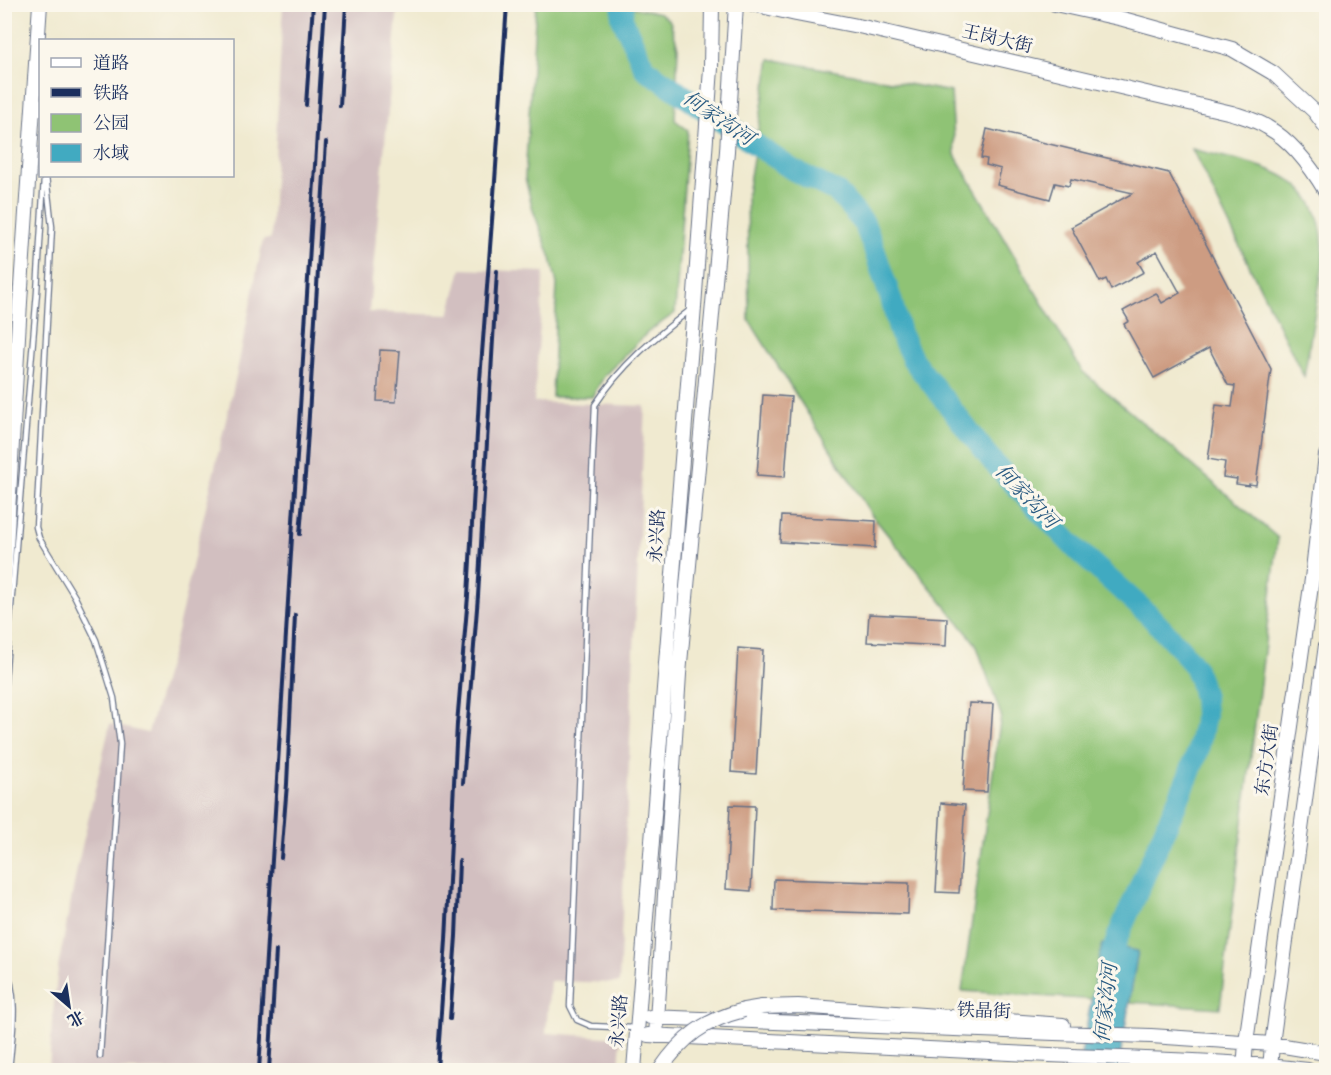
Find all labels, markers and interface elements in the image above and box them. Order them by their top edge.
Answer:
street label: 王岗大街 [959,21,1035,59]
legend [39,39,234,177]
text: 道路 [93,53,129,76]
text: 铁路 [93,83,129,106]
water label: 何家沟河 [678,86,761,153]
text: 公园 [93,113,129,136]
text: 水域 [93,143,129,166]
water label: 何家沟河 [989,460,1065,537]
street label: 永兴路 [645,508,671,564]
street label: 东方大街 [1252,723,1284,797]
water label: 何家沟河 [1090,959,1124,1044]
north arrow [39,976,99,1036]
street label: 永兴路 [606,993,634,1049]
street label: 铁晶街 [957,1000,1011,1024]
text: 北 [63,1005,87,1030]

